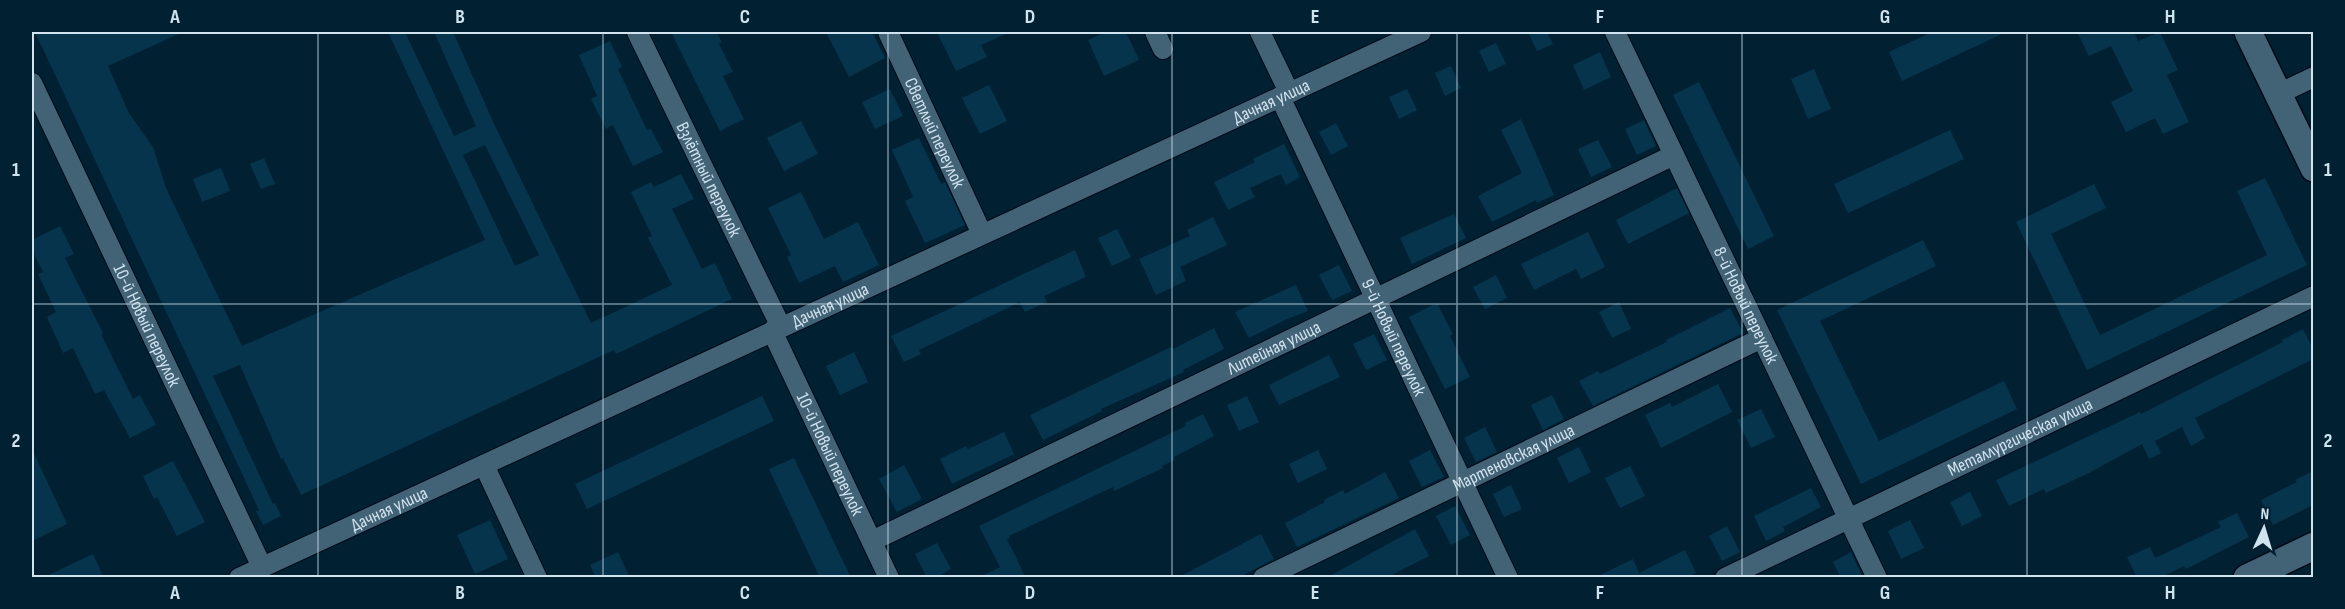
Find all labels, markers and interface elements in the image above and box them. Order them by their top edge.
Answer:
text: A [169,5,180,29]
text: B [455,5,465,29]
text: C [740,5,750,29]
text: D [1025,5,1035,29]
text: E [1311,5,1319,29]
text: F [1596,5,1604,29]
text: G [1880,5,1890,29]
text: H [2165,5,2175,29]
street label: Светлый переулок [900,74,969,191]
street label: Дачная улица [1230,75,1313,128]
street label: Взлётный переулок [672,119,745,241]
text: 1 [12,158,20,182]
text: 1 [2324,158,2332,182]
street label: 8-й Новый переулок [1709,244,1783,367]
street label: 10-й Новый переулок [108,261,185,390]
street label: 9-й Новый переулок [1357,276,1430,400]
street label: Дачная улица [788,279,872,332]
street label: Литейная улица [1223,317,1324,380]
street label: 10-й Новый переулок [792,389,868,519]
street label: Металлургическая улица [1944,394,2096,481]
street label: Мартеновская улица [1450,420,1578,496]
text: 2 [12,429,20,453]
text: 2 [2324,429,2332,453]
street label: Дачная улица [347,482,431,536]
north arrow [2234,498,2294,558]
text: N [2260,505,2270,524]
text: A [169,581,180,605]
text: B [455,581,465,605]
text: C [740,581,750,605]
text: D [1025,581,1035,605]
text: E [1311,581,1319,605]
text: F [1596,581,1604,605]
text: G [1880,581,1890,605]
text: H [2165,581,2175,605]

